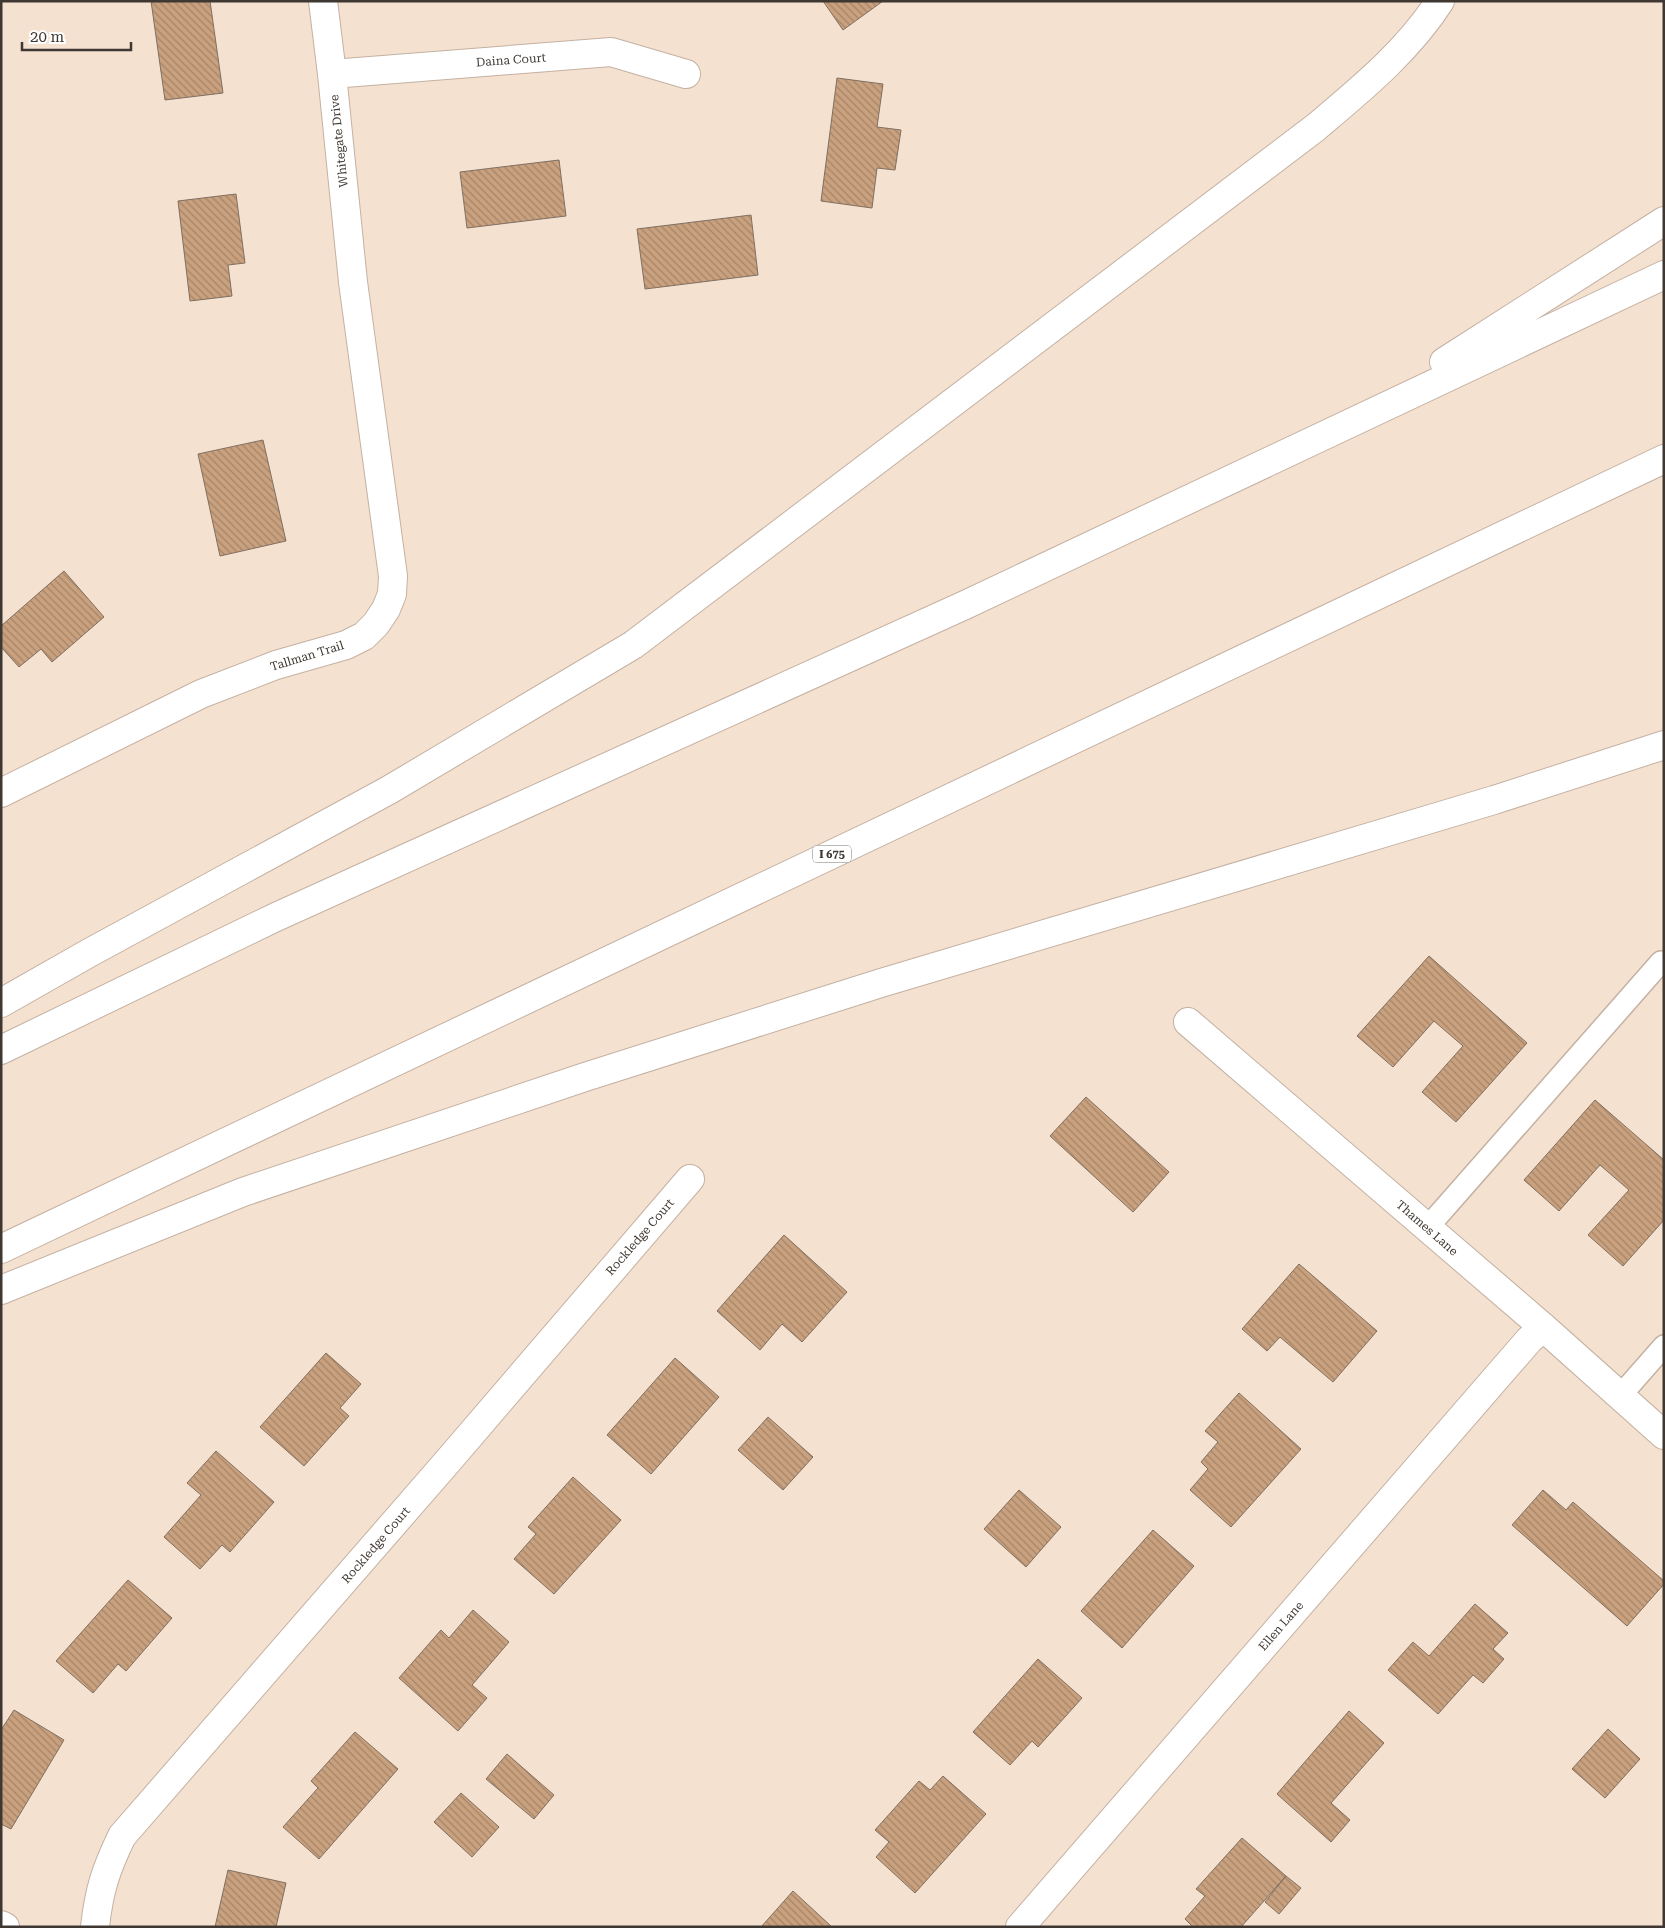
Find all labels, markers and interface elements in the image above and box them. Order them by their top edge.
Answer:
scale bar [22,20,131,52]
text: 20 m [30,28,65,46]
street label: Daina Court [476,51,547,69]
street label: Whitegate Drive [327,94,351,188]
street label: Tallman Trail [269,638,346,674]
road number: I 675 [813,846,851,862]
street label: Rockledge Court [603,1195,677,1278]
street label: Thames Lane [1393,1197,1461,1259]
street label: Rockledge Court [339,1503,413,1586]
street label: Ellen Lane [1256,1598,1307,1654]

